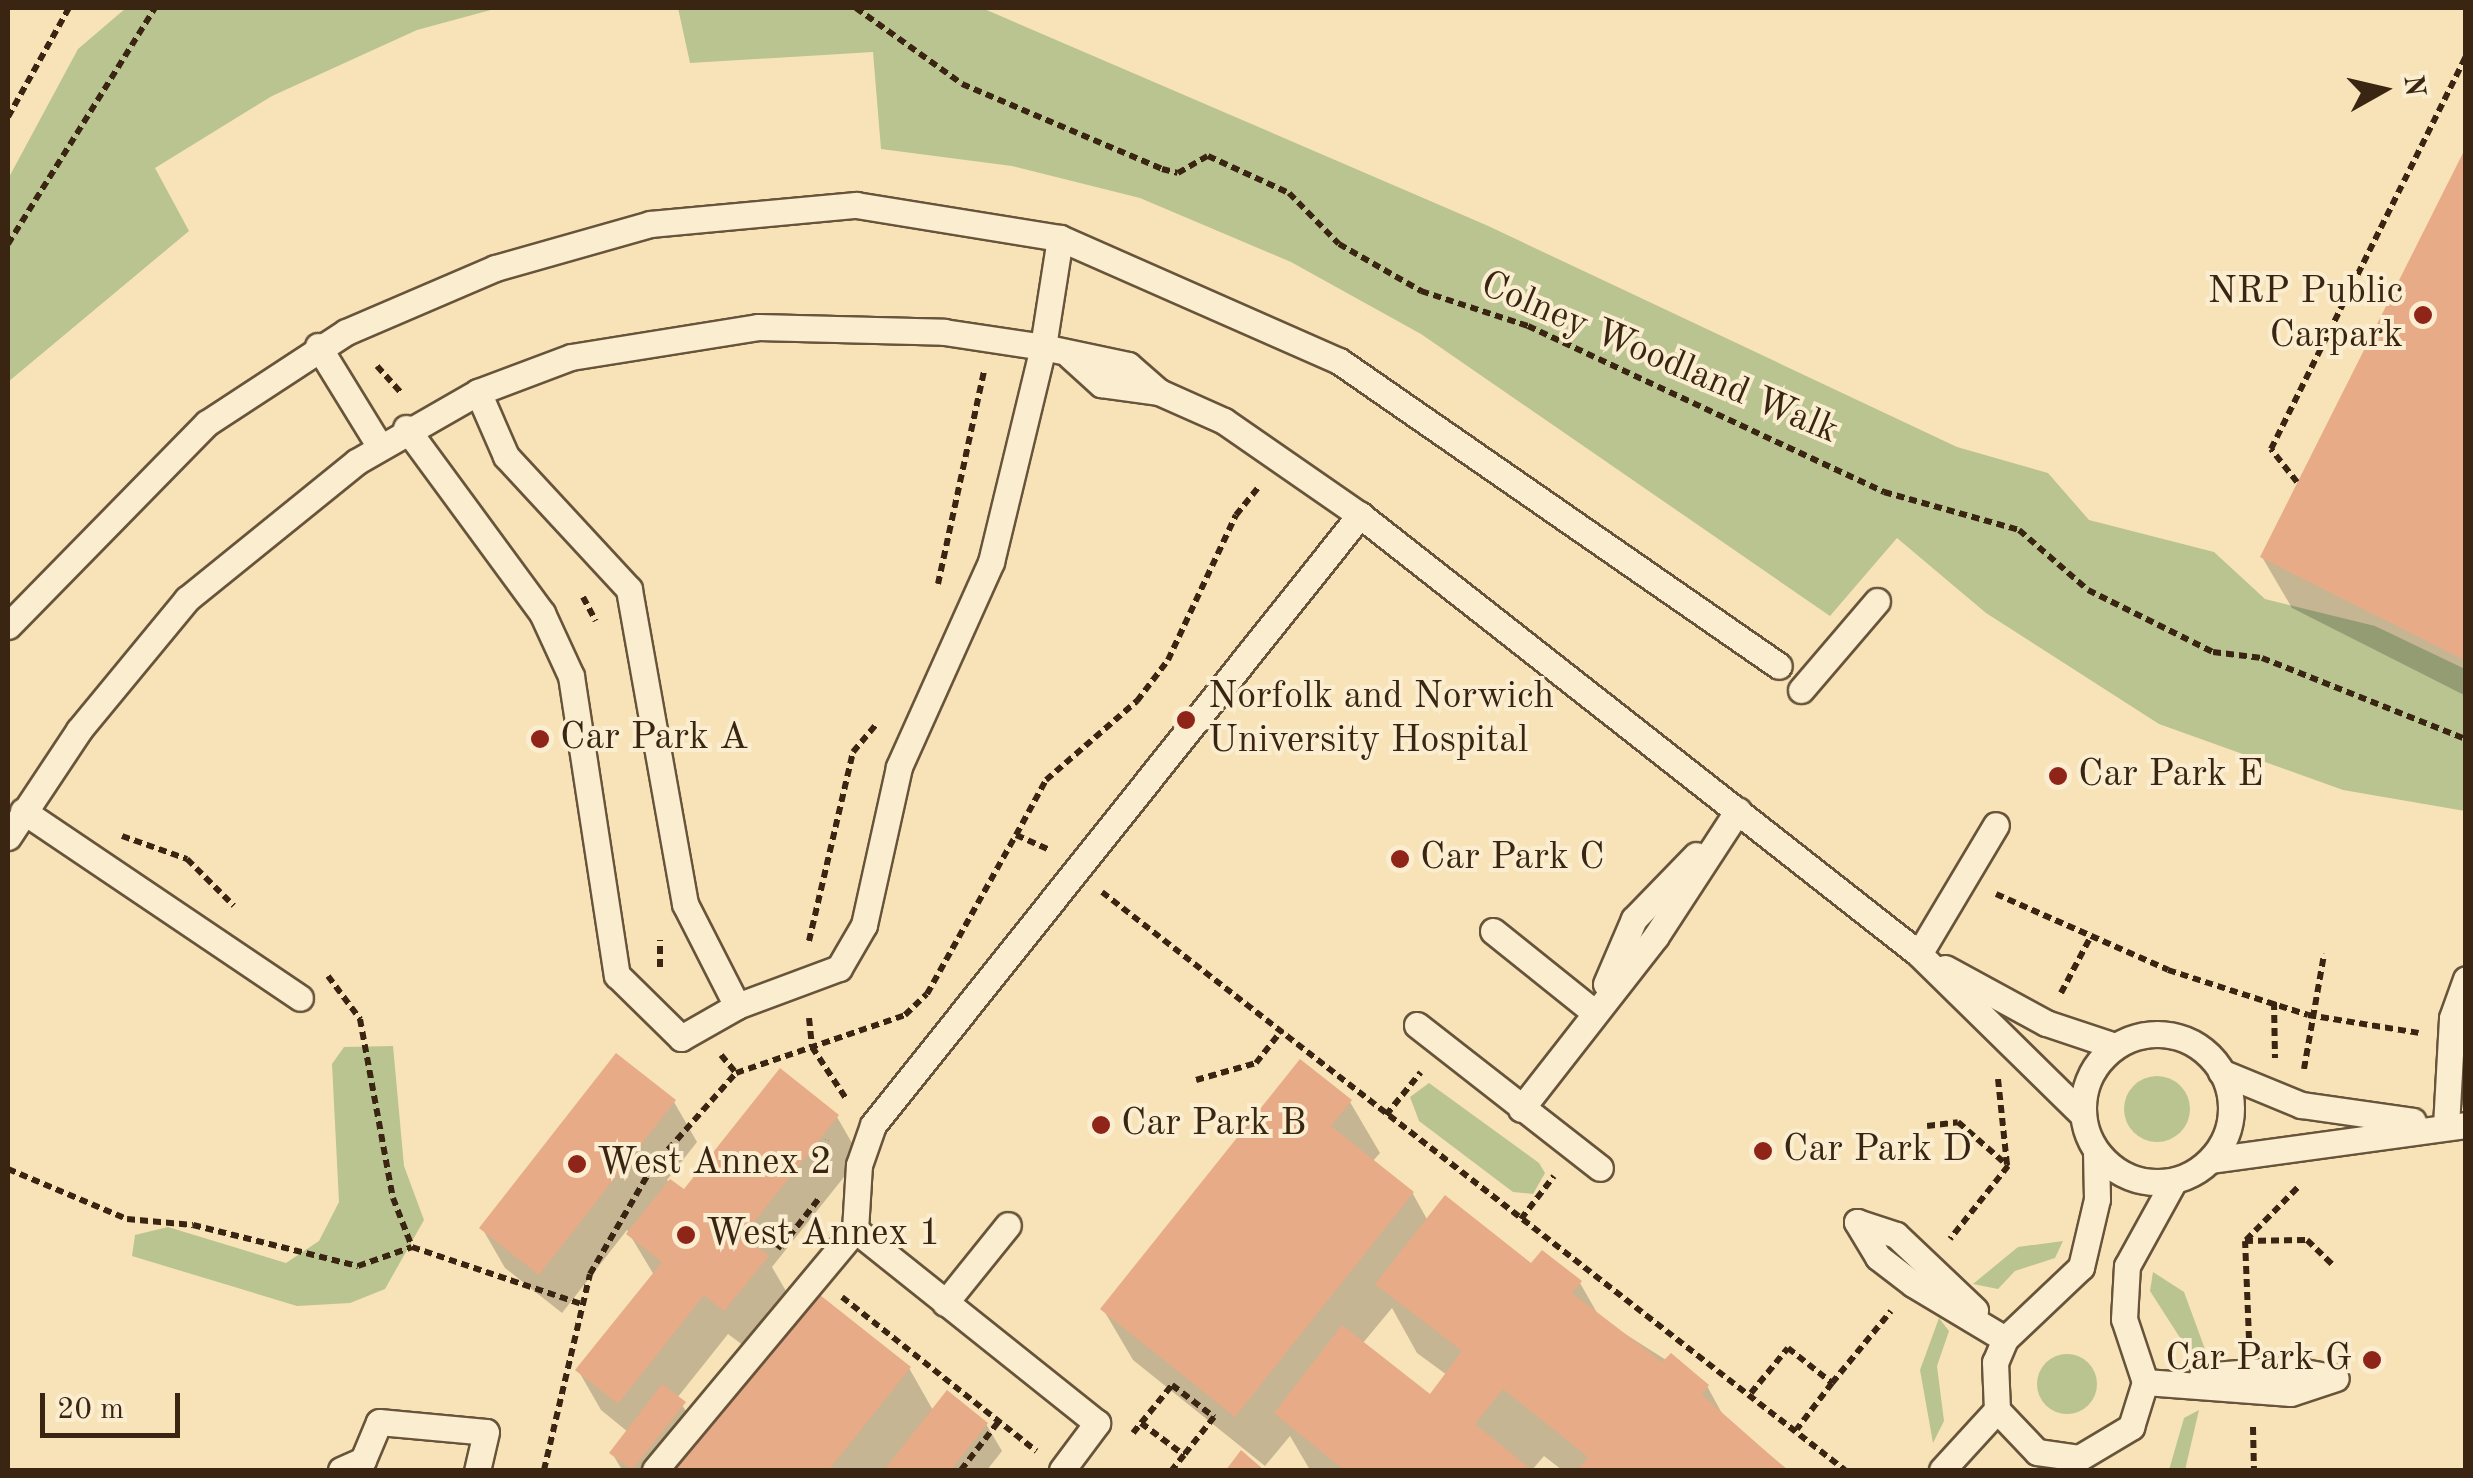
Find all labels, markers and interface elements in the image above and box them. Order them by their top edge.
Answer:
north arrow [2333,40,2433,140]
text: N [2397,73,2428,98]
street label: Colney Woodland Walk [1473,263,1845,455]
place label: NRP Public Carpark [2207,270,2403,360]
marker: NRP Public Carpark [2412,304,2434,326]
place label: Norfolk and Norwich University Hospital [1208,675,1554,764]
marker: Norfolk and Norwich University Hospital [1173,707,1199,733]
place label: Car Park A [560,716,748,762]
marker: Car Park A [529,728,551,750]
place label: Car Park E [2078,753,2264,799]
marker: Car Park E [2047,765,2069,787]
place label: Car Park C [1420,836,1605,882]
marker: Car Park C [1389,848,1411,870]
place label: Car Park B [1121,1102,1307,1148]
marker: Car Park B [1090,1114,1112,1136]
place label: Car Park D [1783,1128,1972,1174]
marker: Car Park D [1752,1140,1774,1162]
place label: West Annex 2 [597,1141,832,1187]
marker: West Annex 2 [566,1153,588,1175]
place label: West Annex 1 [706,1212,941,1258]
marker: West Annex 1 [675,1224,697,1246]
place label: Car Park G [2165,1337,2352,1383]
marker: Car Park G [2361,1349,2383,1371]
scale bar [45,1373,185,1435]
text: 20 m [57,1395,124,1425]

